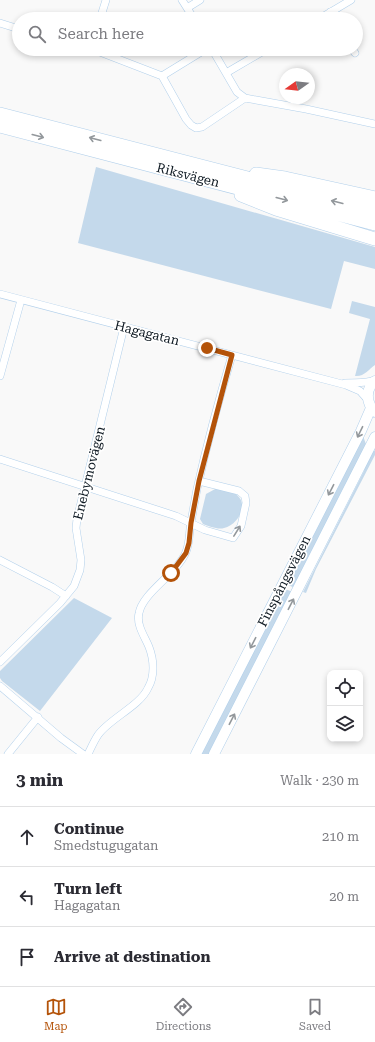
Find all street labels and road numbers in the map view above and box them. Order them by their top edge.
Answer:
street label: Riksvägen [155,160,222,190]
street label: Hagagatan [113,318,182,348]
street label: Enebymovägen [70,424,108,521]
street label: Finspångsvägen [255,532,314,629]

